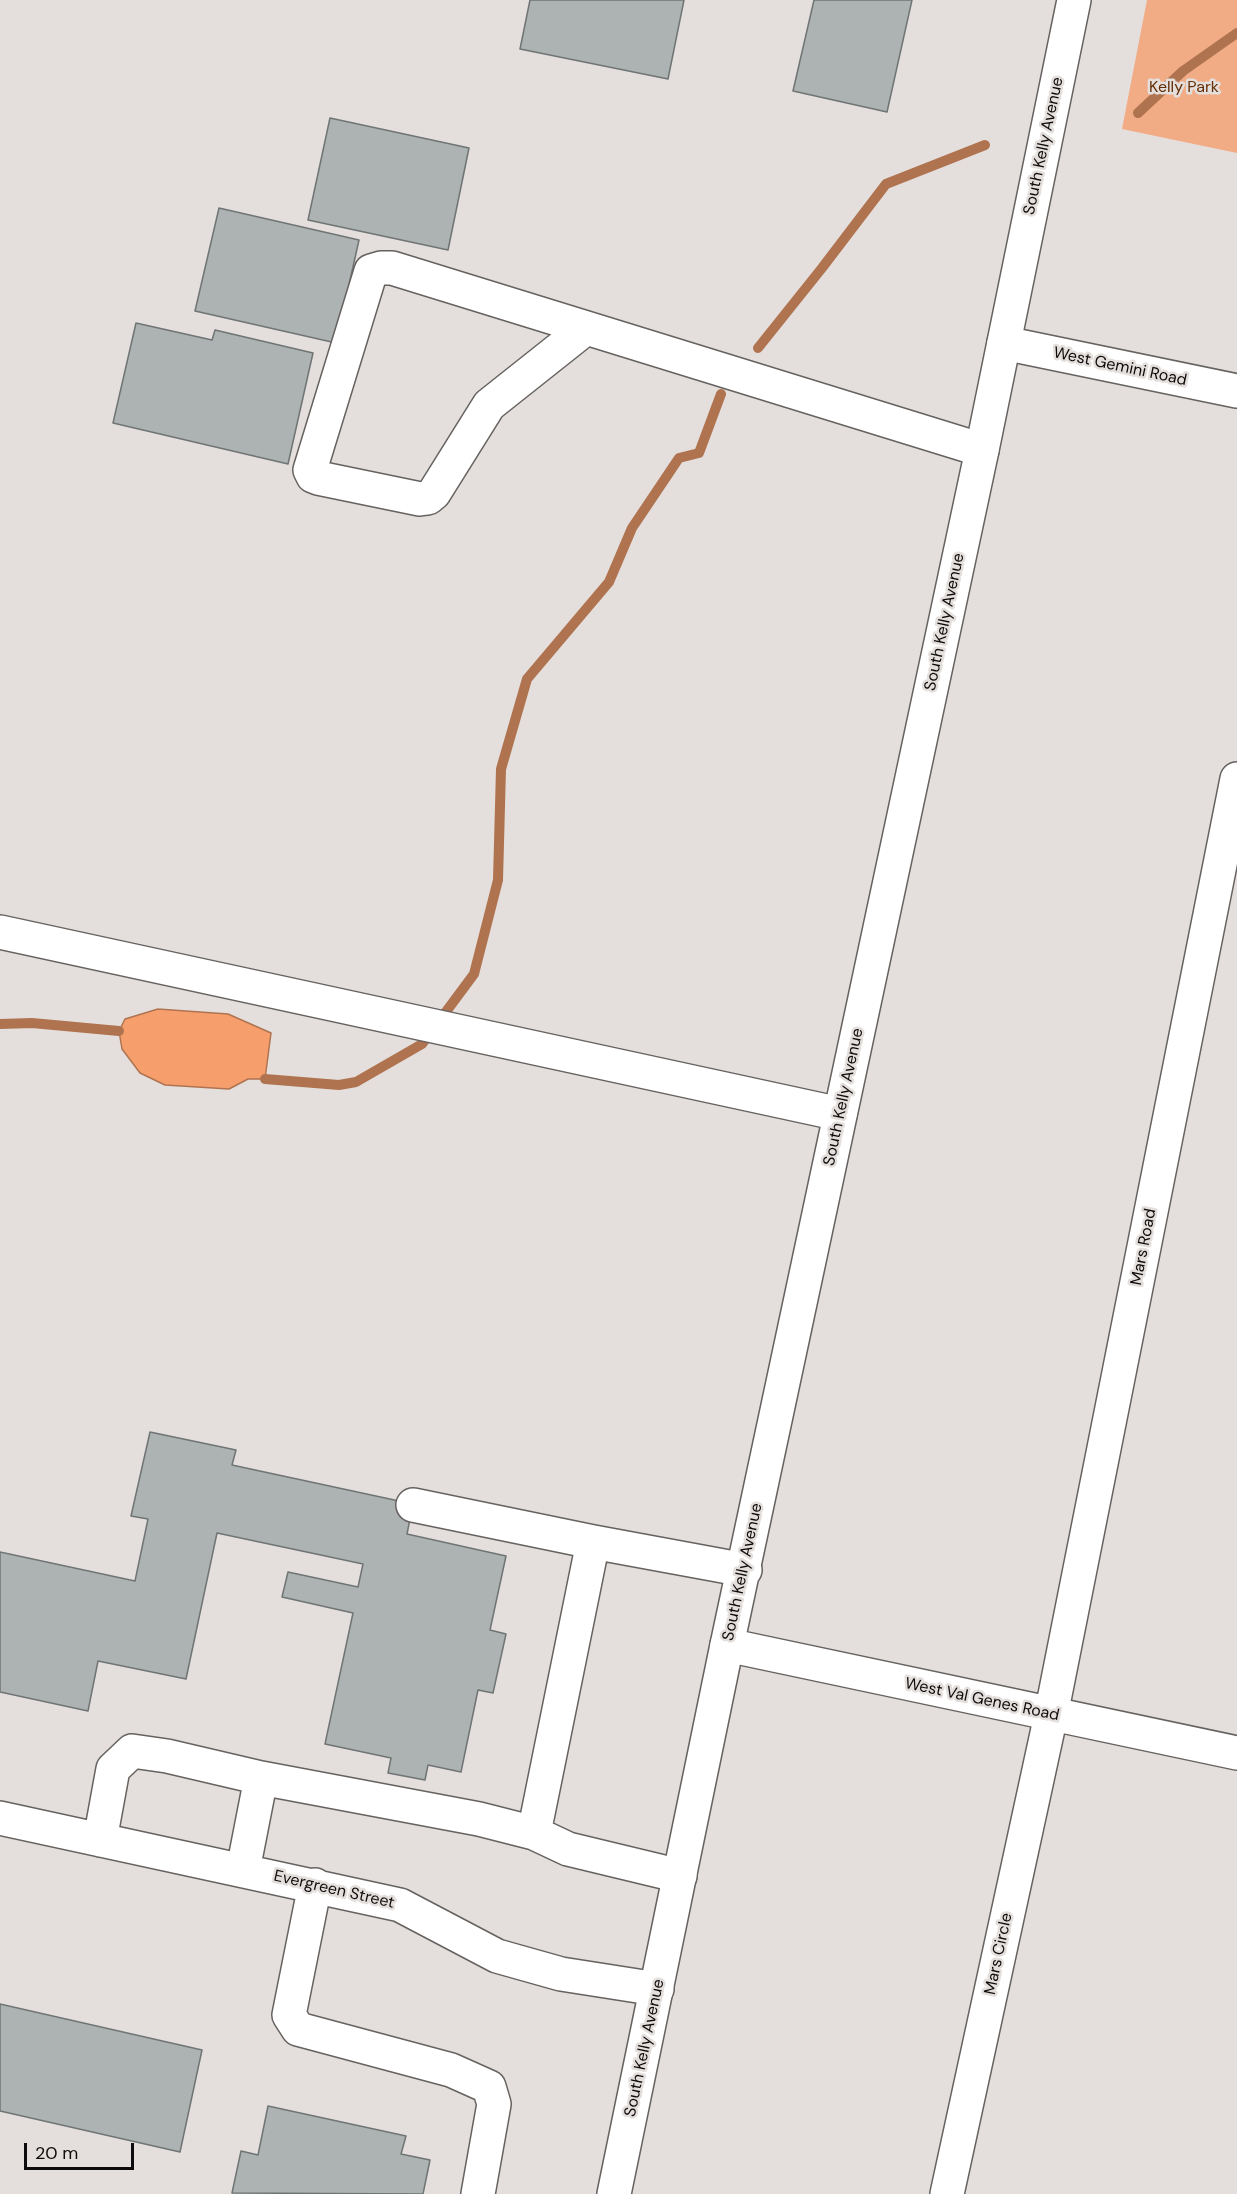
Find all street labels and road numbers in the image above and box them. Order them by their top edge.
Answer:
street label: South Kelly Avenue [1020,75,1068,217]
street label: West Gemini Road [1052,343,1188,391]
street label: South Kelly Avenue [921,551,969,693]
street label: South Kelly Avenue [820,1026,868,1168]
street label: Mars Road [1127,1207,1161,1287]
street label: South Kelly Avenue [719,1501,767,1643]
street label: West Val Genes Road [903,1674,1061,1726]
street label: Evergreen Street [272,1867,396,1913]
street label: Mars Circle [981,1911,1017,1997]
street label: South Kelly Avenue [621,1977,669,2119]

